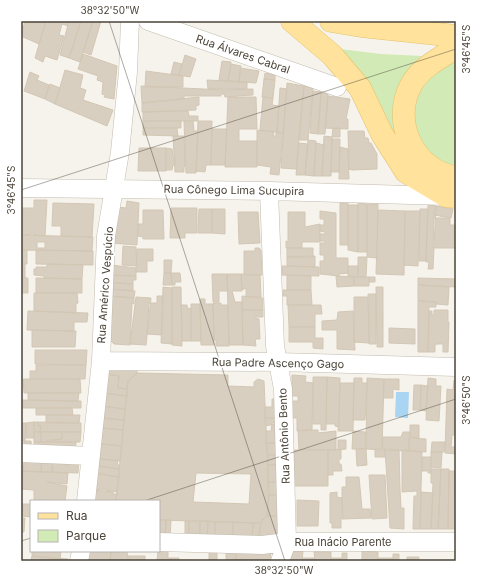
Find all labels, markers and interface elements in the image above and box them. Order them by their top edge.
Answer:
text: 38°32'50"W [81,4,140,16]
text: 3°46'45"S [460,25,472,73]
street label: Rua Álvares Cabral [194,31,292,77]
text: 3°46'45"S [5,166,17,214]
street label: Rua Cônego Lima Sucupira [164,182,304,198]
street label: Rua Américo Vespúcio [94,226,116,344]
street label: Rua Padre Ascenço Gago [212,355,345,371]
text: 3°46'50"S [460,375,472,425]
street label: Rua Antônio Bento [275,387,293,484]
legend [30,500,160,552]
text: Rua [66,508,88,523]
text: Parque [66,528,106,543]
street label: Rua Inácio Parente [294,535,392,549]
text: 38°32'50"W [255,564,314,576]

